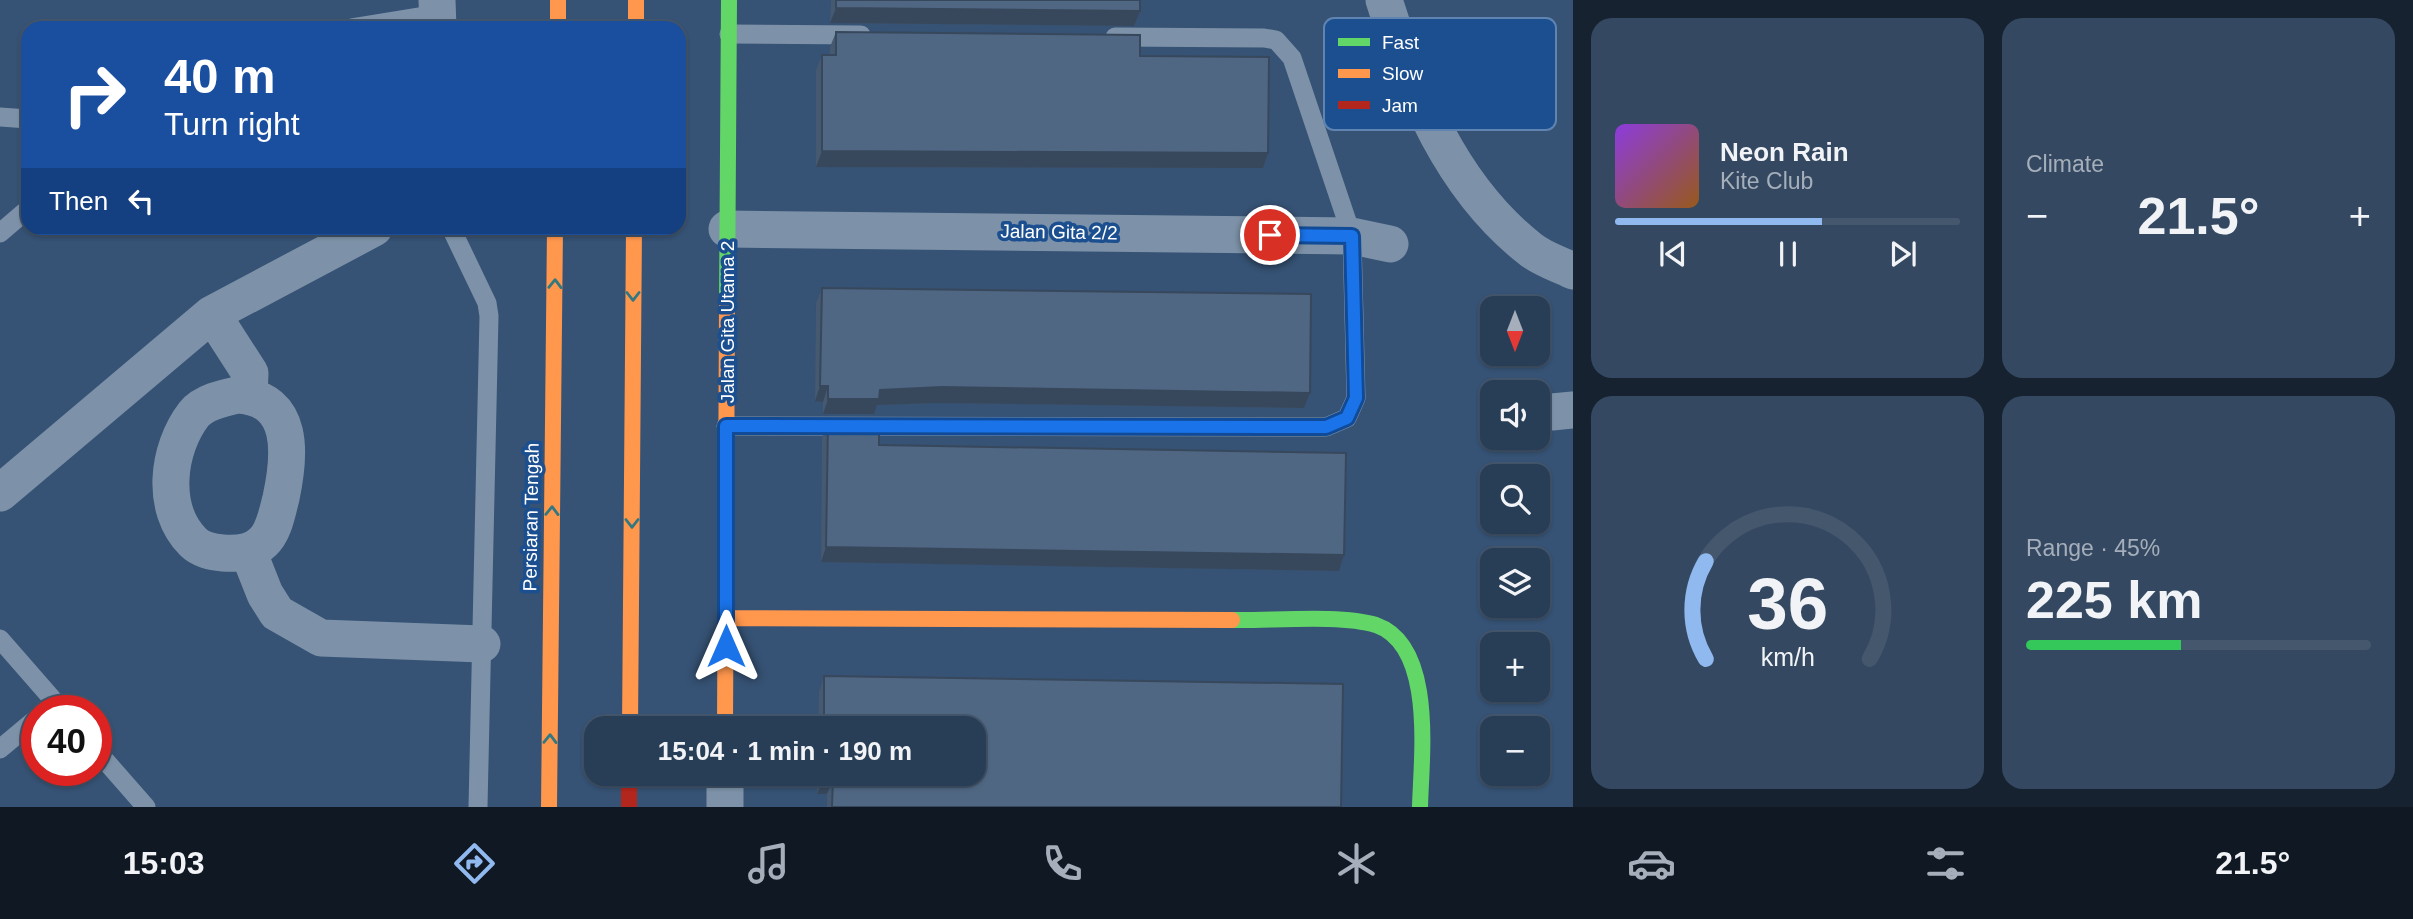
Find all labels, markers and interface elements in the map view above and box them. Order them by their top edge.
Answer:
legend [1324,18,1556,130]
text: Fast [1382,32,1420,53]
icon: right [49,49,140,140]
text: 40 m [164,49,276,103]
text: Slow [1382,63,1423,84]
text: Jam [1382,95,1418,116]
text: Turn right [164,106,300,142]
text: Neon Rain [1720,137,1849,167]
text: Climate [2026,151,2104,177]
text: Kite Club [1720,168,1813,194]
icon: left [122,182,160,220]
text: Then [49,186,108,216]
text: 21.5° [2137,187,2260,245]
text: − [2026,195,2048,237]
text: + [2349,195,2371,237]
pin [1240,205,1300,265]
icon: arrive [1251,216,1289,254]
street label: Jalan Gita 2/2 [1000,220,1118,244]
icon: previous [1654,235,1692,273]
icon: pause [1769,235,1807,273]
icon: next [1884,235,1922,273]
street label: Jalan Gita Utama 2 [717,241,738,403]
one-way arrow [547,278,563,289]
one-way arrow [626,290,641,301]
north arrow [1480,296,1550,366]
map controls [1480,296,1550,786]
button: sound [1480,380,1550,450]
street label: Persiaran Tengah [519,443,543,591]
button: search [1480,464,1550,534]
one-way arrow [544,506,560,516]
one-way arrow [624,518,639,529]
text: Range · 45% [2026,535,2160,561]
button: layers [1480,548,1550,618]
text: 36 [1747,563,1828,644]
text: 225 km [2026,571,2202,629]
position arrow [689,609,763,683]
button: + [1480,632,1550,702]
text: km/h [1760,642,1815,670]
speed limit sign: 40 [21,695,112,786]
button: − [1480,716,1550,786]
one-way arrow [542,733,557,744]
text: 15:04 · 1 min · 190 m [658,736,912,766]
icon: directions [450,839,499,888]
icon: music [744,839,793,888]
icon: phone [1038,839,1087,888]
icon: climate [1332,839,1381,888]
icon: car [1627,839,1676,888]
icon: filters [1921,839,1970,888]
text: 15:03 [123,845,204,881]
text: 21.5° [2215,845,2290,881]

